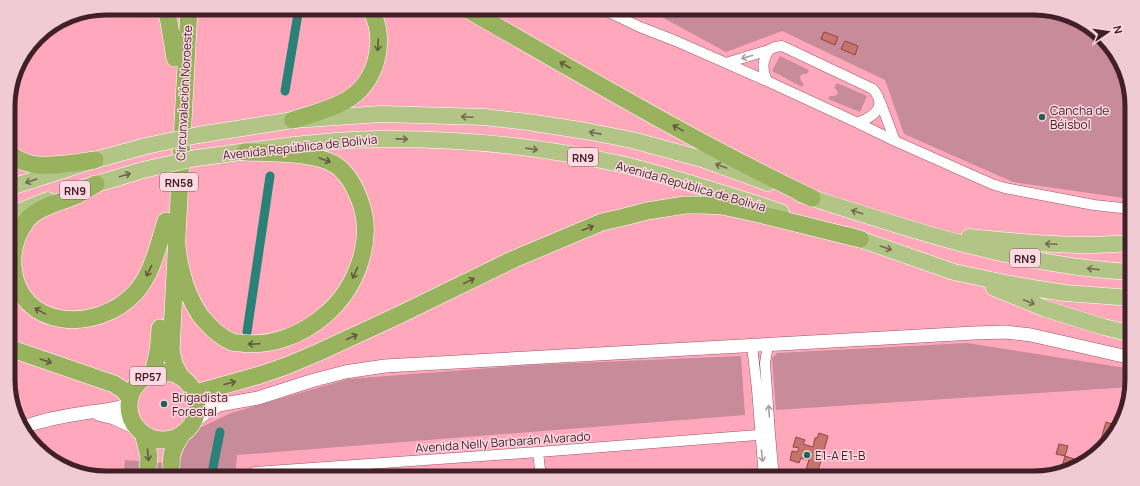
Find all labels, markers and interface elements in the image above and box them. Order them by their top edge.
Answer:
north arrow [1088,12,1128,52]
text: N [1110,24,1126,35]
street label: Circunvalación Noroeste [172,25,196,161]
one-way arrow [375,38,382,51]
one-way arrow [741,54,754,61]
one-way arrow [559,60,571,68]
place label: Cancha de Béisbol [1050,102,1109,133]
marker: Cancha de Béisbol [1037,112,1047,122]
one-way arrow [461,113,474,120]
one-way arrow [672,124,684,132]
one-way arrow [589,128,602,136]
street label: Avenida República de Bolivia [222,130,378,164]
one-way arrow [395,136,408,143]
one-way arrow [525,145,538,153]
road number: RN9 [568,148,598,166]
street label: Avenida República de Bolivia [614,156,768,216]
one-way arrow [319,157,331,165]
one-way arrow [715,162,728,169]
one-way arrow [118,171,131,179]
road number: RN58 [160,173,198,191]
one-way arrow [25,177,37,185]
road number: RN9 [60,181,90,199]
one-way arrow [851,208,864,215]
one-way arrow [581,224,593,232]
one-way arrow [1045,240,1058,247]
one-way arrow [879,244,891,252]
road number: RN9 [1010,249,1040,267]
one-way arrow [145,264,152,276]
one-way arrow [1087,265,1100,272]
one-way arrow [351,267,358,279]
one-way arrow [463,277,475,284]
one-way arrow [1023,299,1035,306]
one-way arrow [35,307,47,315]
one-way arrow [345,333,357,340]
one-way arrow [248,340,261,348]
one-way arrow [39,357,51,365]
road number: RP57 [130,367,166,385]
one-way arrow [224,378,237,386]
place label: Brigadista Forestal [172,389,228,420]
marker: Brigadista Forestal [159,399,169,409]
one-way arrow [765,405,772,418]
street label: Avenida Nelly Barbarán Alvarado [415,427,591,457]
place label: E1-A E1-B [815,447,865,464]
one-way arrow [144,449,152,462]
one-way arrow [759,449,766,462]
marker: E1-A E1-B [802,450,812,460]

